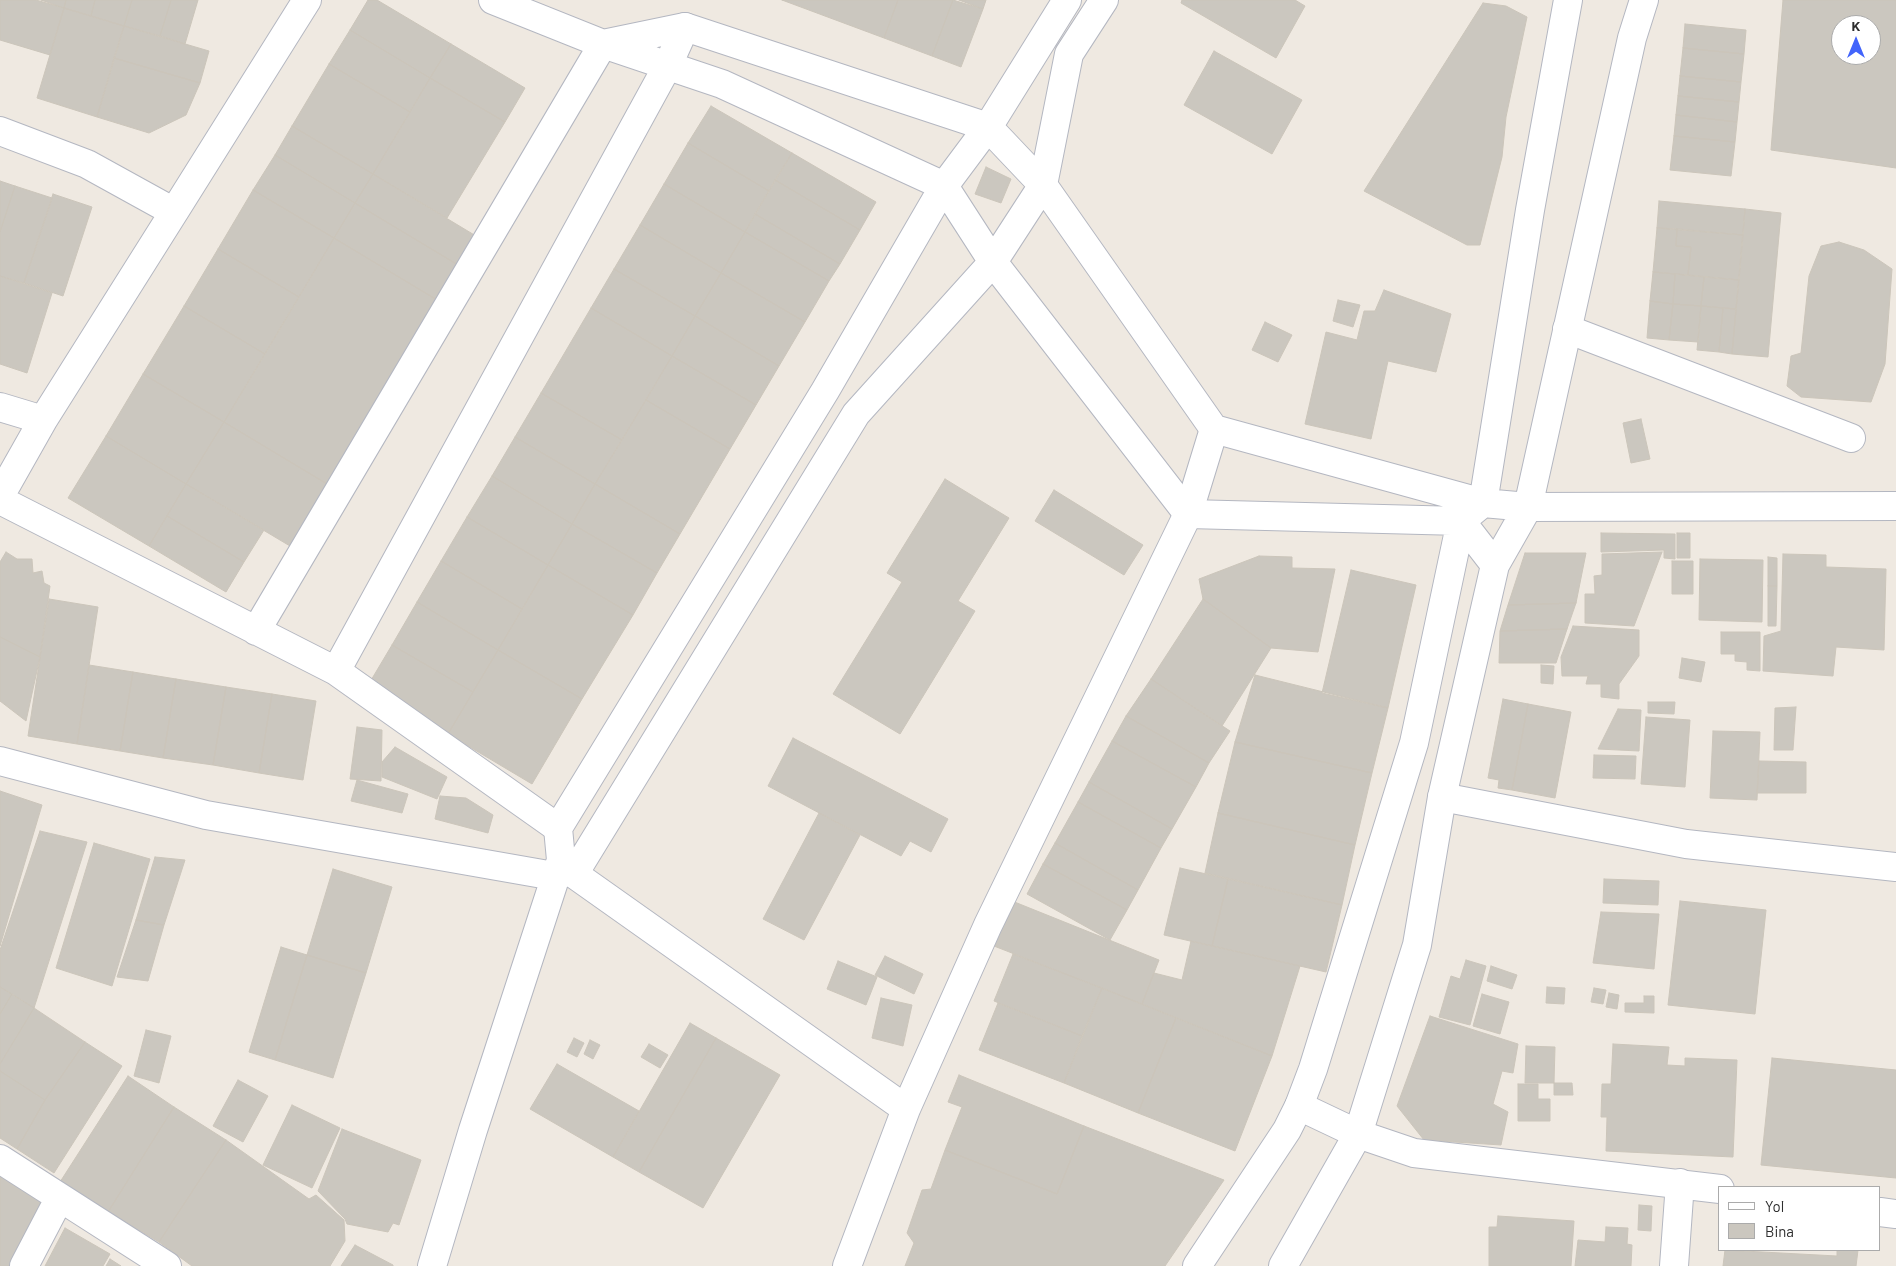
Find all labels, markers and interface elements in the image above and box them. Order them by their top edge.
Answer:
north arrow [1831,15,1881,65]
text: K [1852,17,1860,34]
legend [1718,1186,1881,1251]
text: Yol [1765,1197,1784,1215]
text: Bina [1765,1222,1794,1240]

